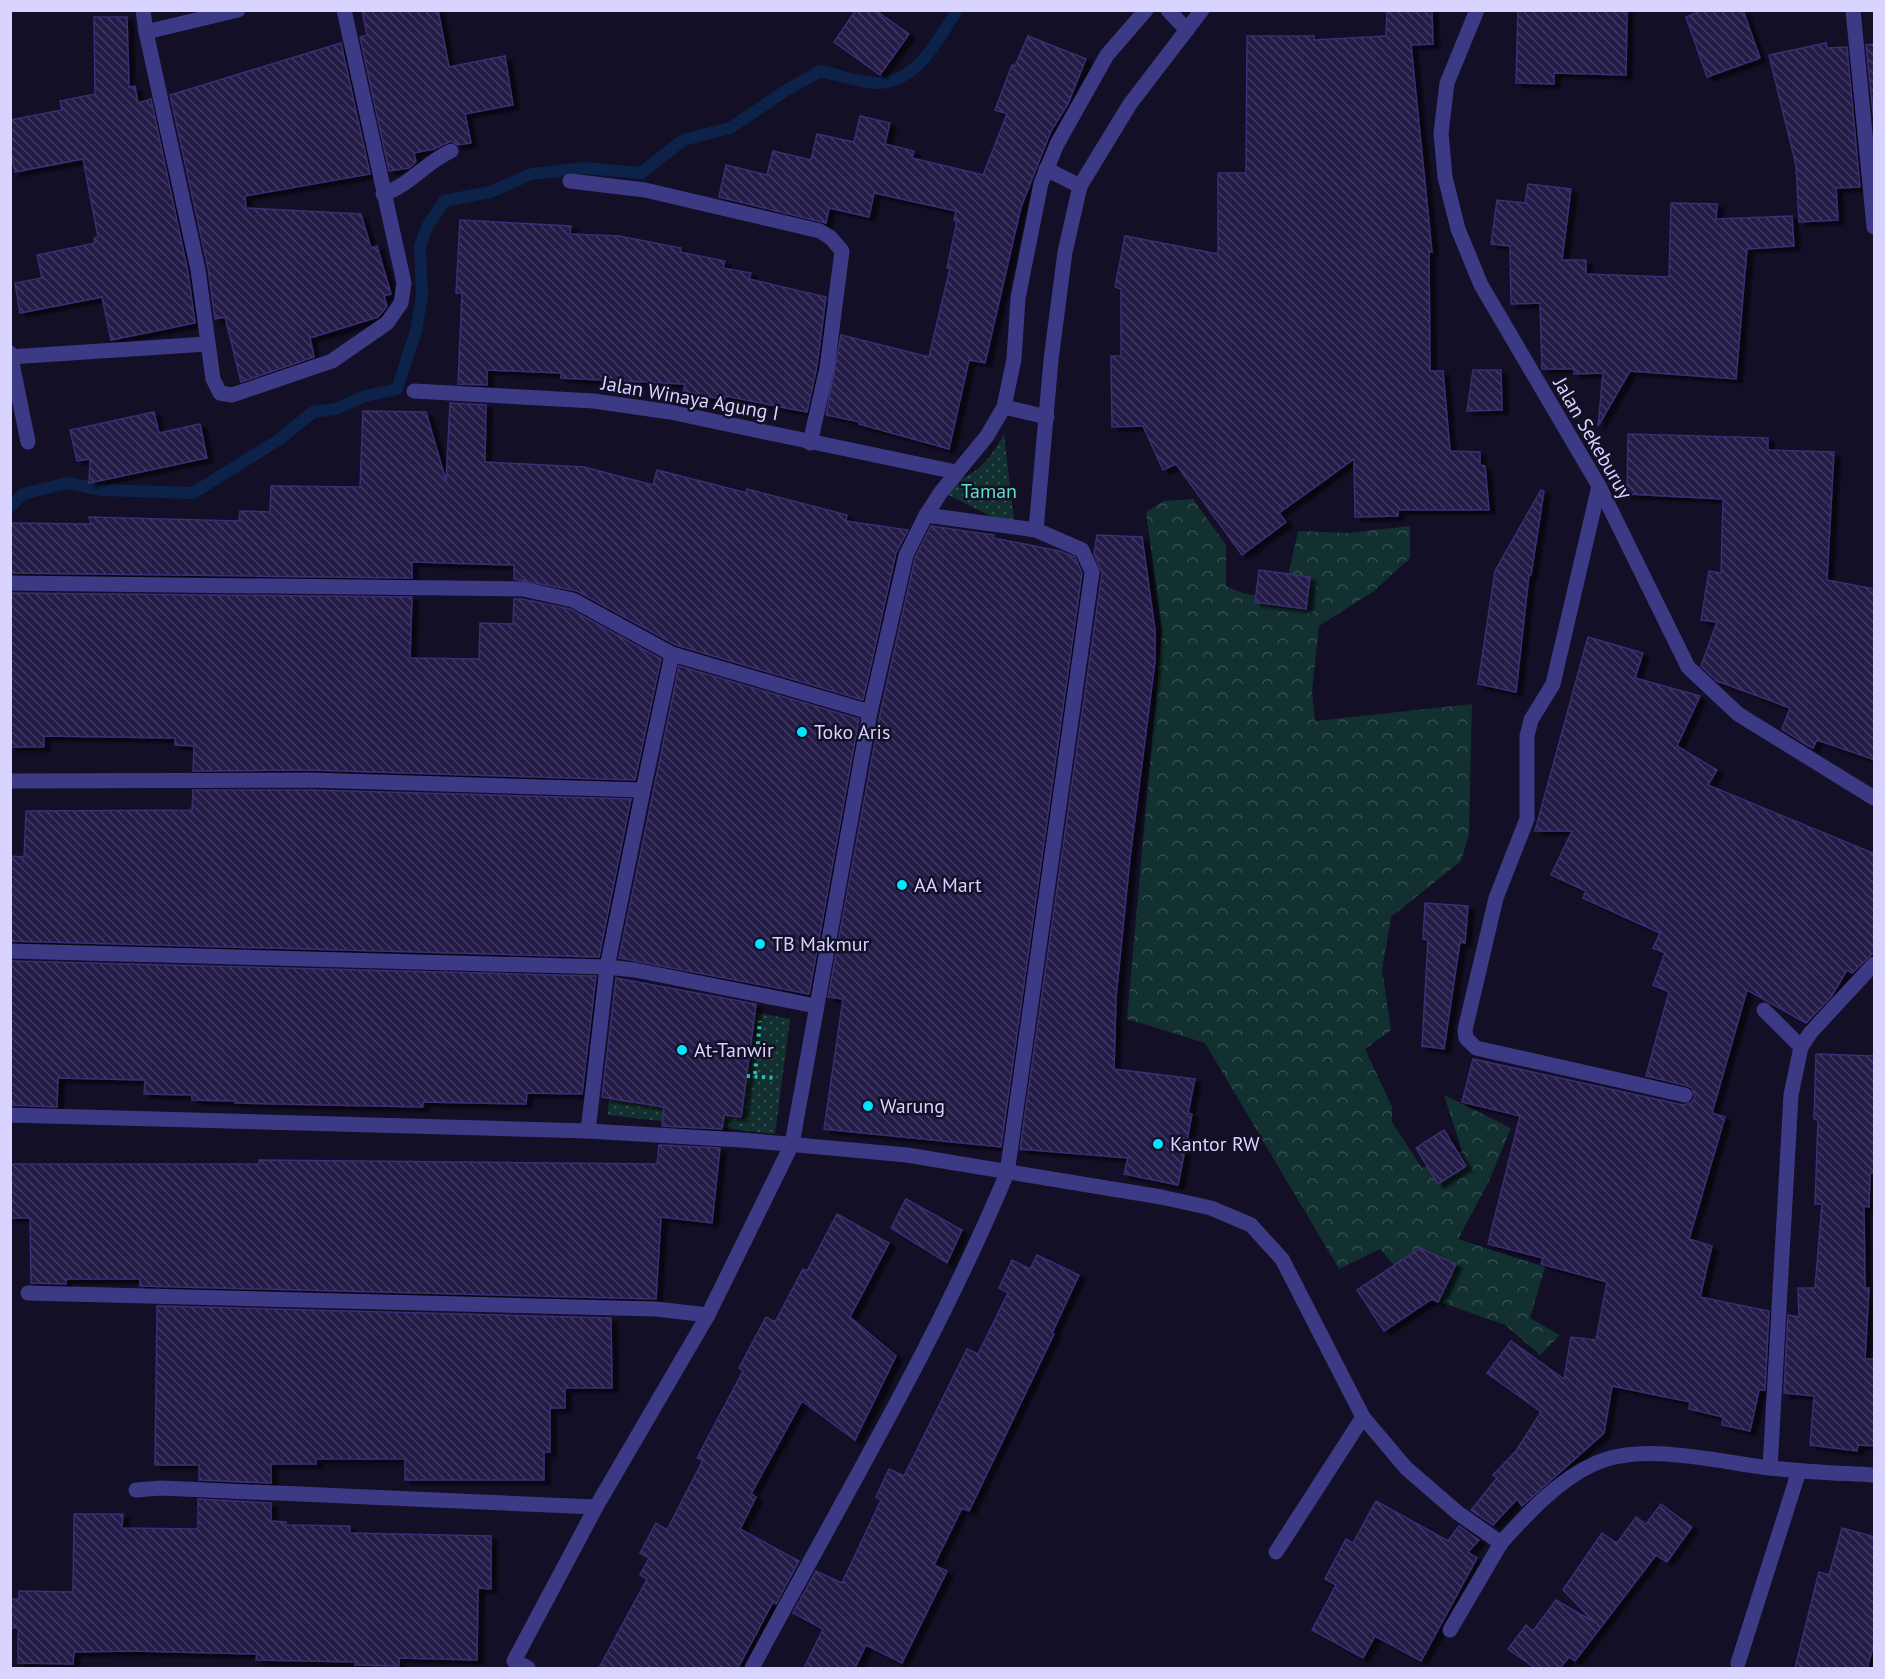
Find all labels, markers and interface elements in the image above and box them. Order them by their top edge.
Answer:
street label: Jalan Winaya Agung I [598,369,781,426]
street label: Jalan Sekeburuy [1547,372,1639,504]
park label: Taman [961,478,1017,504]
place label: Toko Aris [814,719,890,745]
marker: Toko Aris [795,725,809,739]
place label: AA Mart [914,872,982,898]
marker: AA Mart [895,878,909,892]
place label: TB Makmur [772,931,869,957]
marker: TB Makmur [753,937,767,951]
place label: At-Tanwir [694,1037,774,1063]
marker: At-Tanwir [675,1043,689,1057]
place label: Warung [880,1093,945,1119]
marker: Warung [861,1099,875,1113]
place label: Kantor RW [1170,1131,1260,1157]
marker: Kantor RW [1151,1137,1165,1151]

